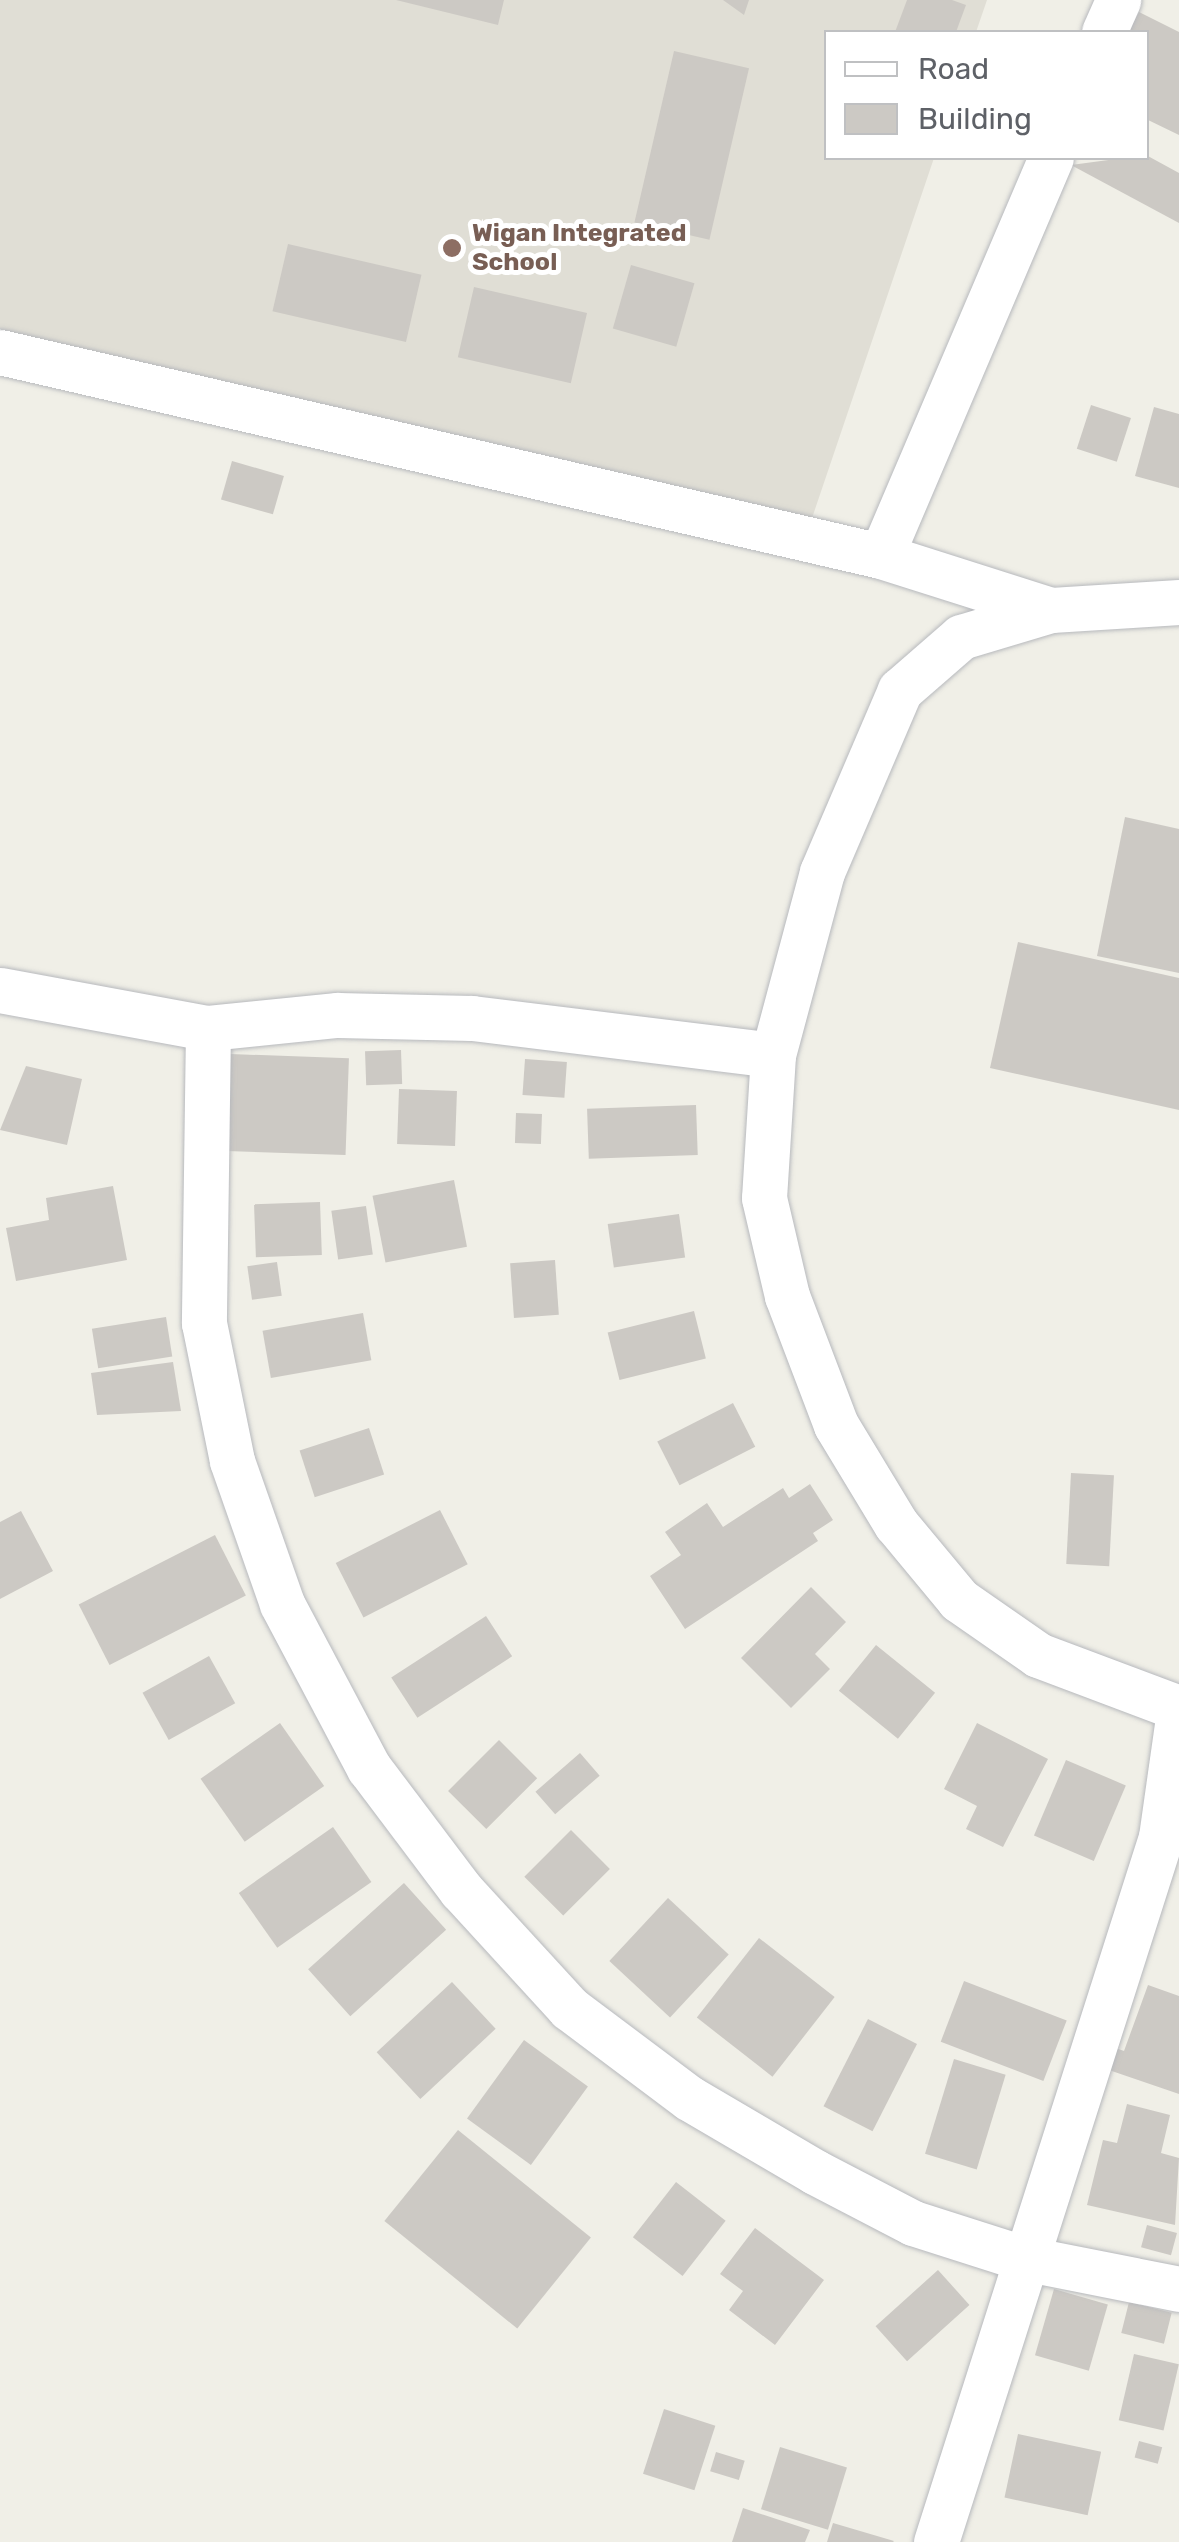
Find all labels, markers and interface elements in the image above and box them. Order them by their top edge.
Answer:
legend [824,30,1149,160]
text: Road [918,51,989,87]
text: Building [918,101,1032,137]
place label: Wigan Integrated School [472,219,686,278]
marker: Wigan Integrated School [441,237,463,259]

